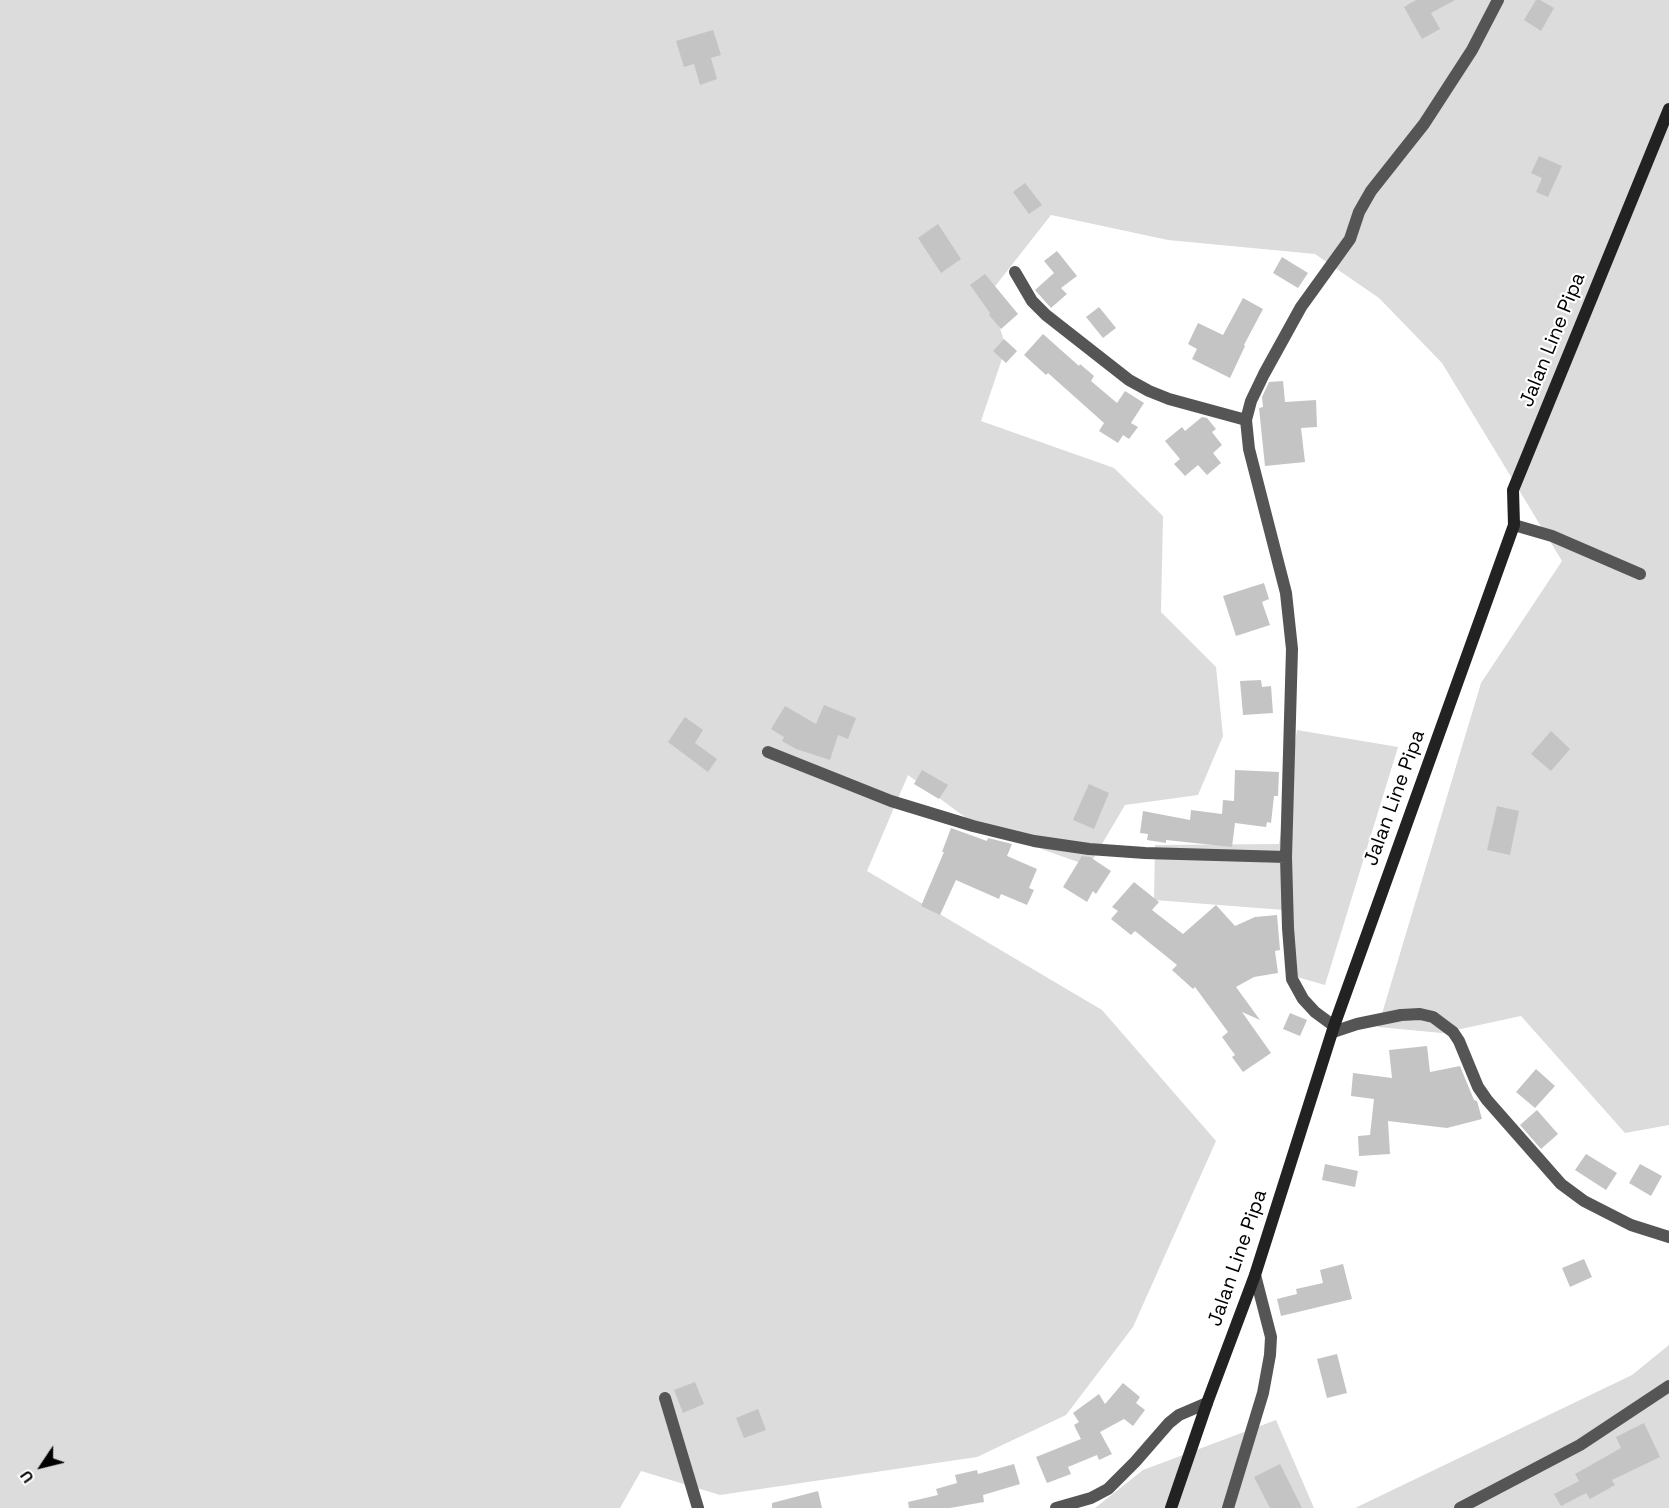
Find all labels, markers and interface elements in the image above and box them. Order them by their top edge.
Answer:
street label: Jalan Line Pipa [1515,269,1591,411]
street label: Jalan Line Pipa [1359,727,1431,869]
street label: Jalan Line Pipa [1203,1186,1273,1330]
north arrow [12,1436,72,1496]
text: U [15,1466,39,1487]

